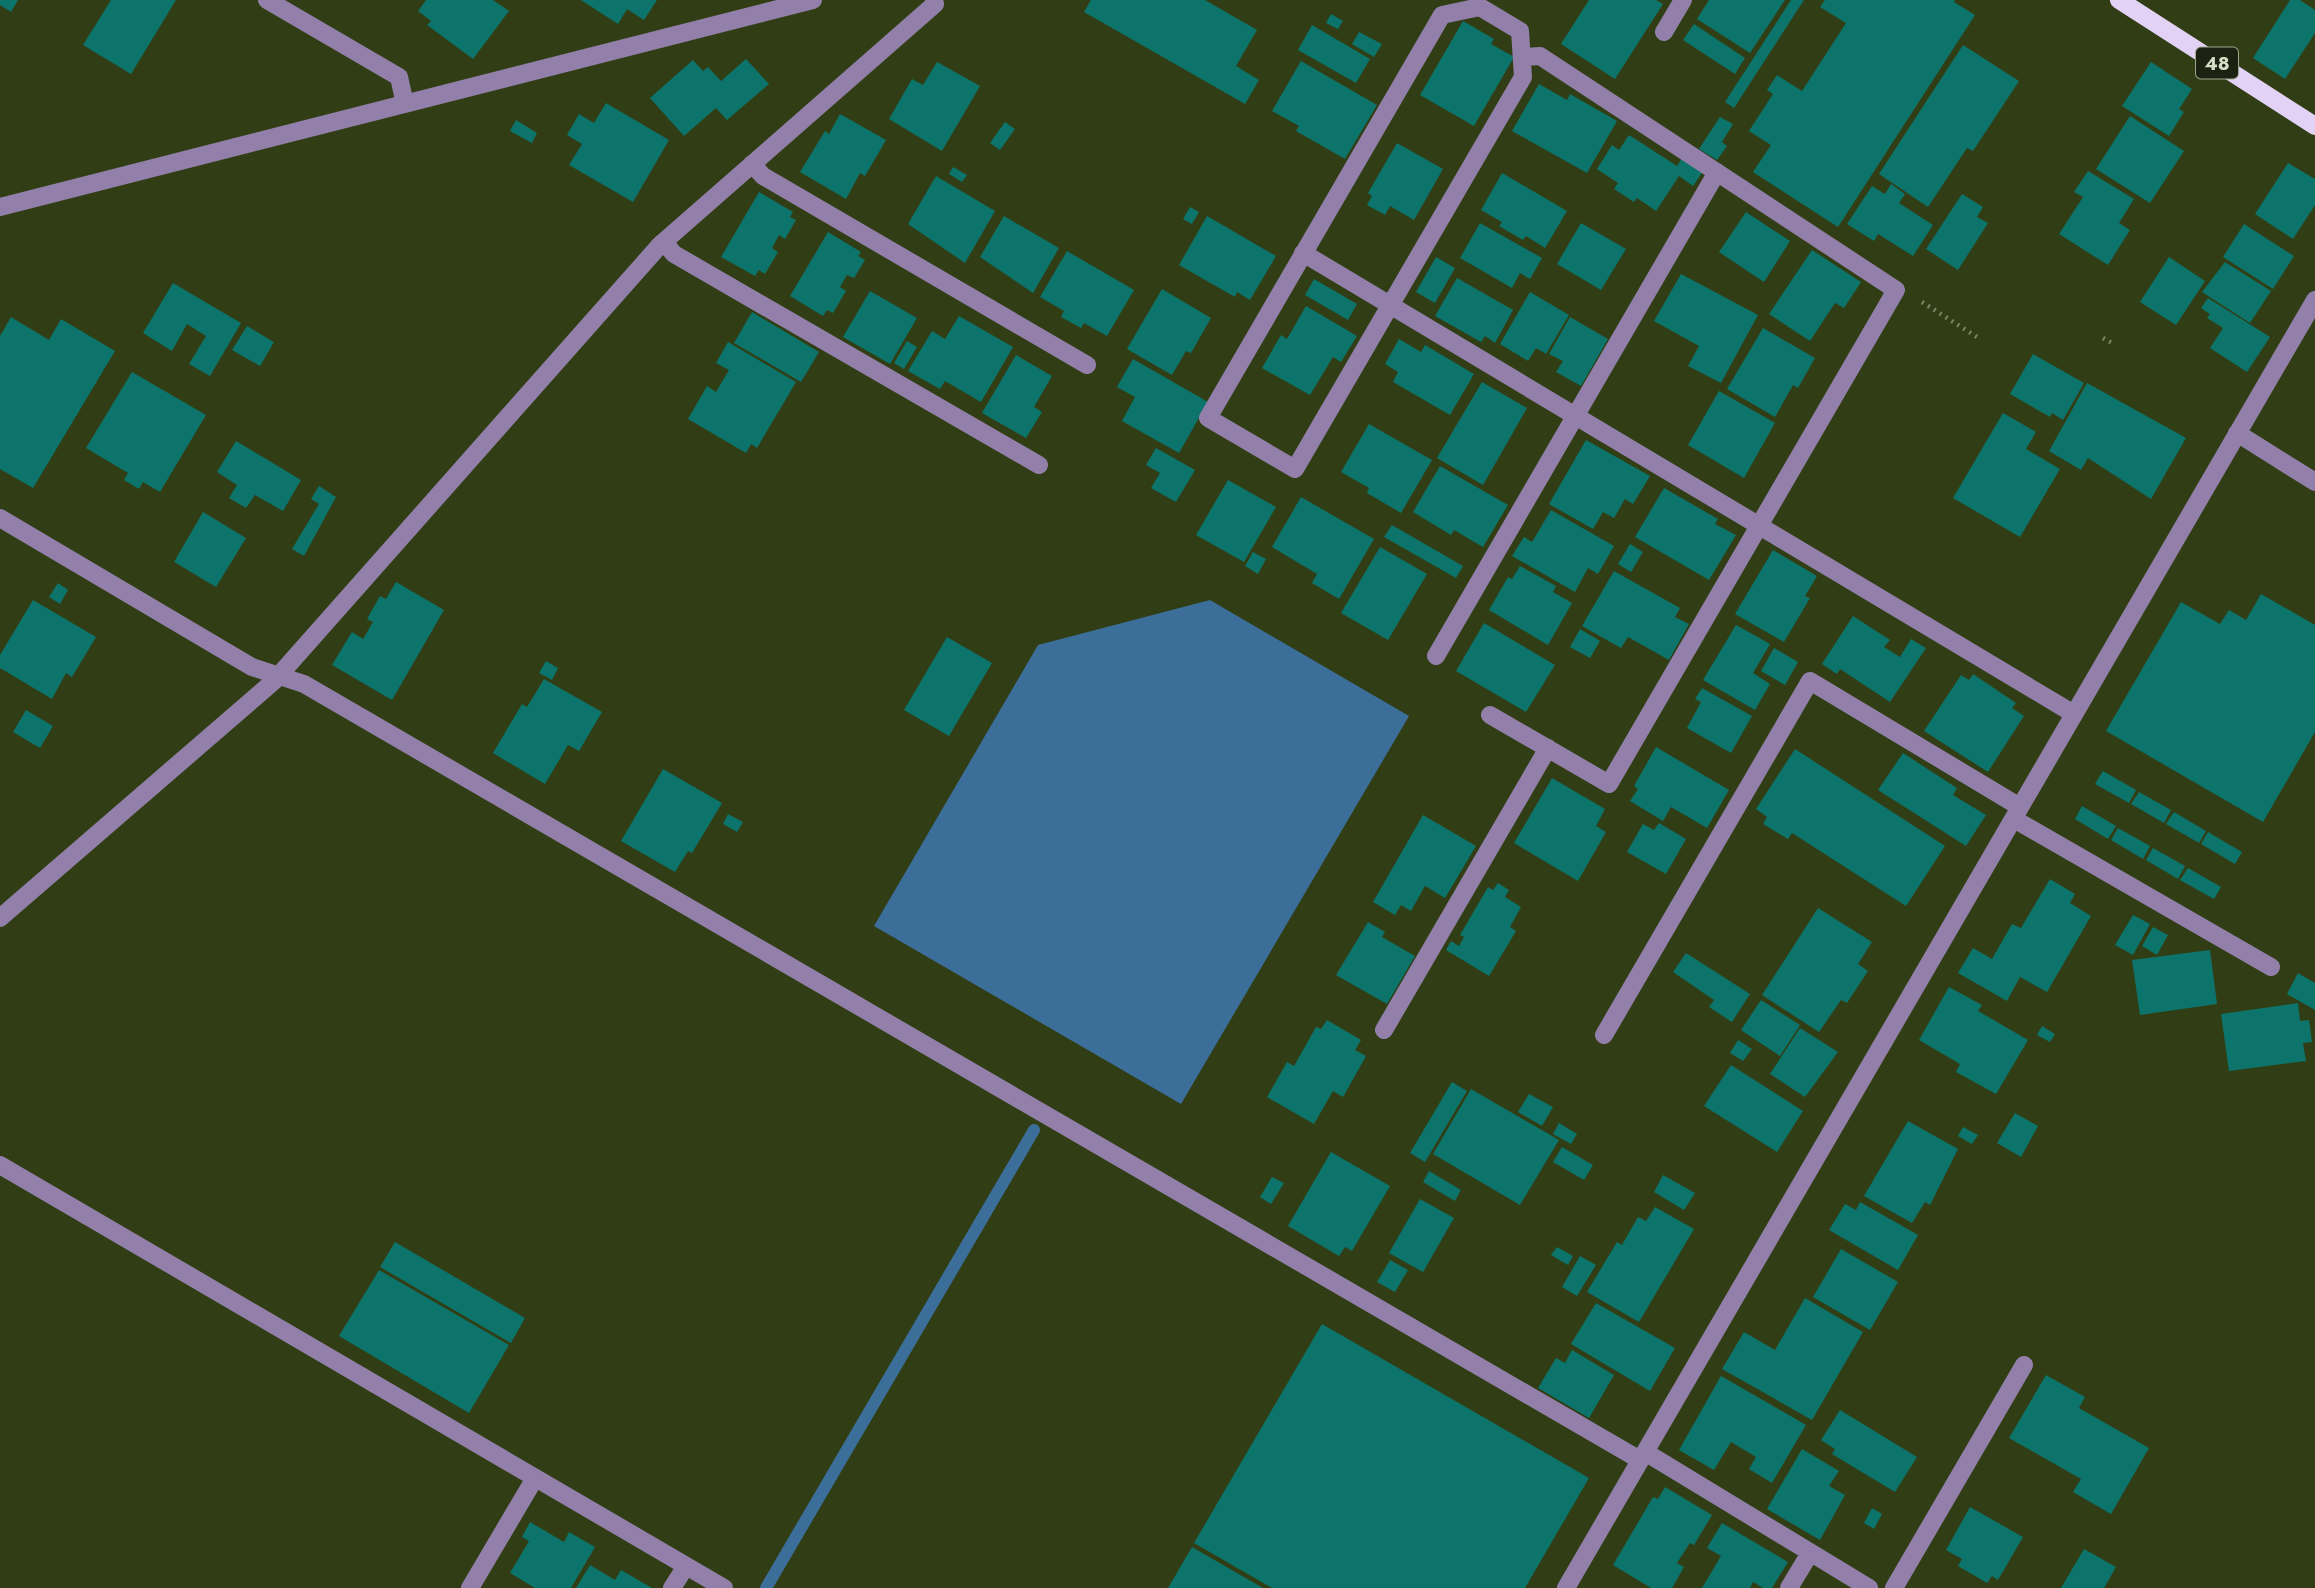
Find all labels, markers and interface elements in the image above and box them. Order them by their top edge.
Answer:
road number: 48 [2196,48,2238,78]

